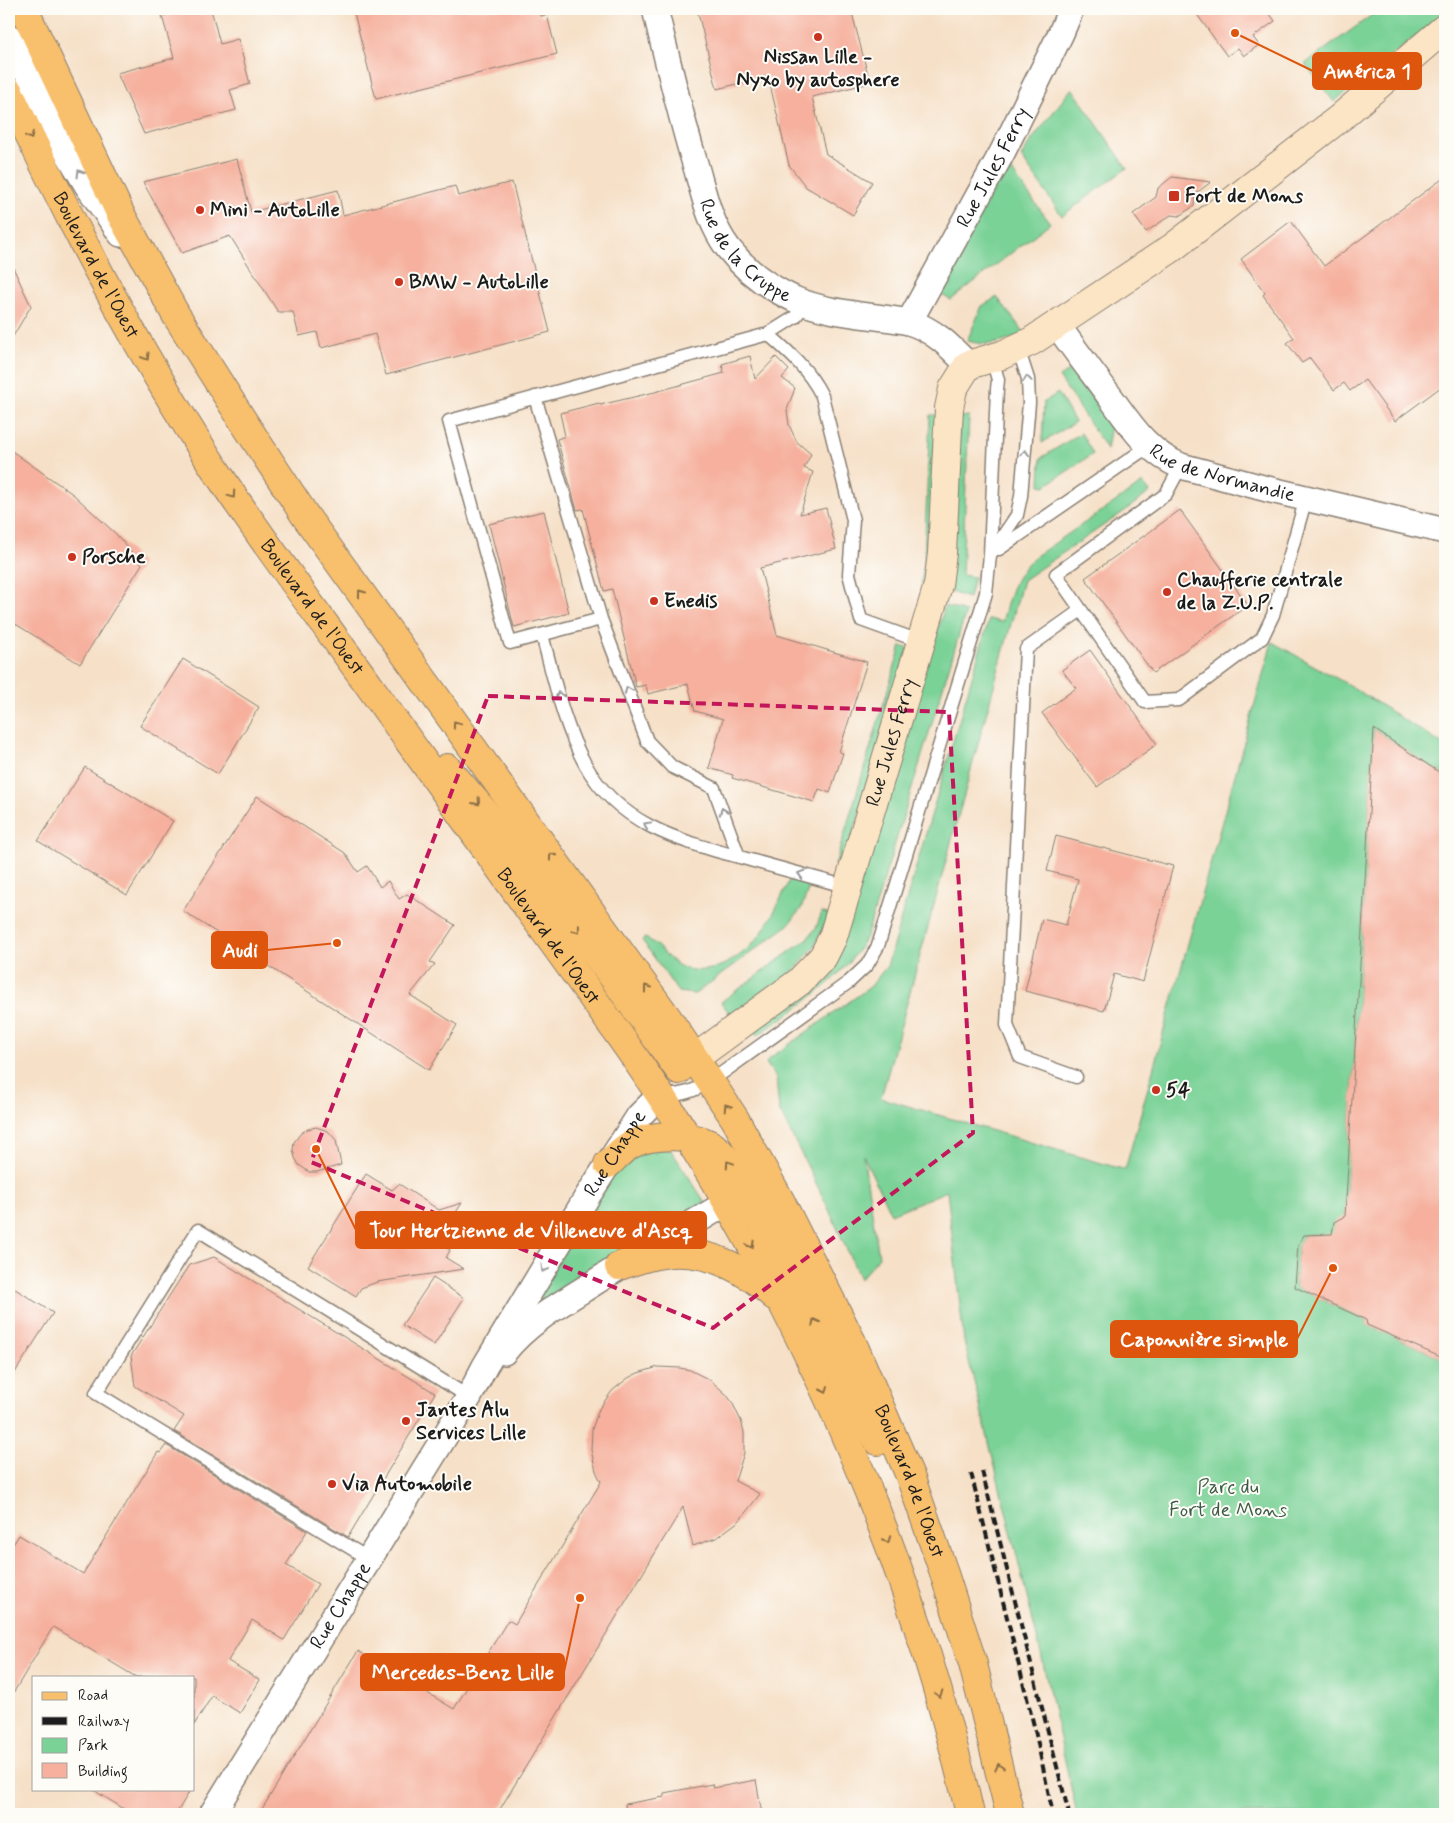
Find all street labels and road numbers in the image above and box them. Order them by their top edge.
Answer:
street label: Rue Jules Ferry [950,103,1036,232]
street label: Boulevard de l'Ouest [46,188,146,344]
street label: Rue de la Cruppe [692,195,796,309]
street label: Rue de Normandie [1143,438,1298,509]
street label: Boulevard de l'Ouest [254,534,371,681]
street label: Rue Jules Ferry [859,675,923,810]
street label: Boulevard de l'Ouest [490,862,607,1010]
street label: Rue Chappe [577,1105,653,1202]
street label: Boulevard de l'Ouest [867,1401,951,1562]
street label: Rue Chappe [303,1557,378,1654]

